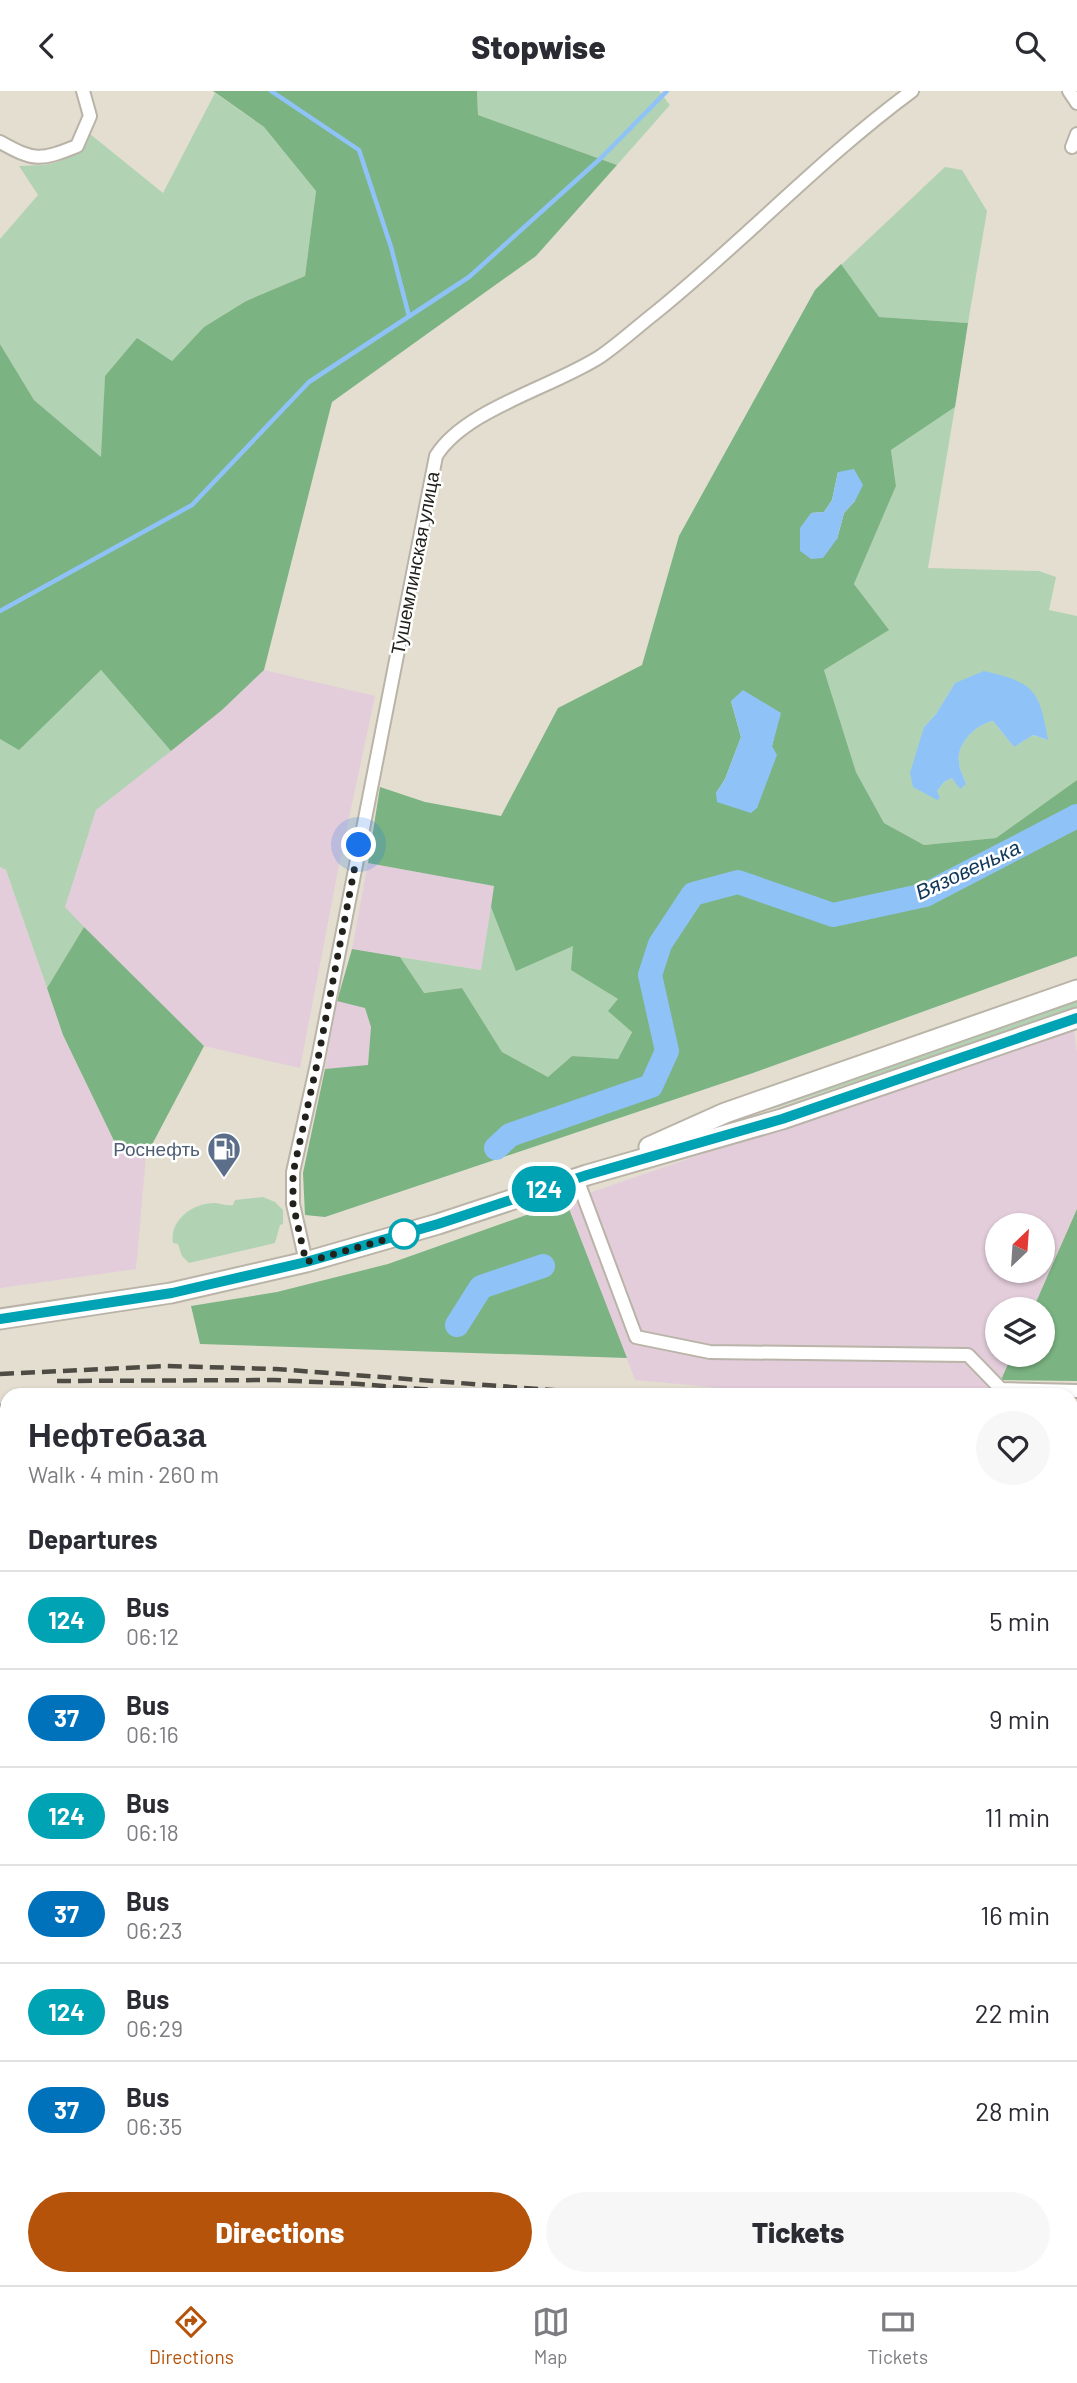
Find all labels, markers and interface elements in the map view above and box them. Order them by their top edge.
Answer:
icon: back [28,27,66,65]
text: Stopwise [471,27,606,65]
icon: search [1011,27,1049,65]
street label: Тушемлинская улица [385,469,444,657]
your location [341,827,376,862]
water label: Вязовенька [911,833,1024,904]
fuel station icon: Роснефть [205,1130,243,1179]
place label: Роснефть [113,1137,200,1160]
line badge: 124 [504,1166,584,1212]
text: 124 [526,1174,562,1203]
north arrow [985,1213,1055,1283]
map controls [985,1213,1055,1367]
unlabelled marker [389,1219,419,1249]
button: layers [985,1297,1055,1367]
button: heart [976,1411,1050,1485]
text: Нефтебаза [28,1414,206,1454]
text: Walk · 4 min · 260 m [28,1460,219,1488]
text: Departures [28,1523,158,1554]
text: Bus [126,1591,169,1622]
text: 124 [48,1605,85,1634]
text: 5 min [989,1605,1050,1636]
text: 06:12 [126,1622,179,1650]
text: Bus [126,1689,169,1720]
text: 37 [54,1703,79,1732]
text: 9 min [989,1703,1050,1734]
text: 06:16 [126,1720,179,1748]
text: Bus [126,1787,169,1818]
text: 124 [48,1801,85,1830]
text: 11 min [984,1801,1050,1832]
text: 06:18 [126,1818,179,1846]
text: Bus [126,1885,169,1916]
text: 37 [54,1899,79,1928]
text: 16 min [980,1899,1050,1930]
text: 06:23 [126,1916,183,1944]
text: Bus [126,1983,169,2014]
text: 124 [48,1997,85,2026]
text: 22 min [975,1997,1050,2028]
text: 06:29 [126,2014,183,2042]
text: Bus [126,2081,169,2112]
text: 37 [54,2095,79,2124]
text: 28 min [975,2095,1050,2126]
text: 06:35 [126,2112,182,2140]
button: Directions [28,2192,532,2272]
button: Tickets [546,2192,1050,2272]
tab: Directions [149,2303,234,2368]
tab: Map [532,2303,570,2368]
tab: Tickets [868,2303,928,2368]

